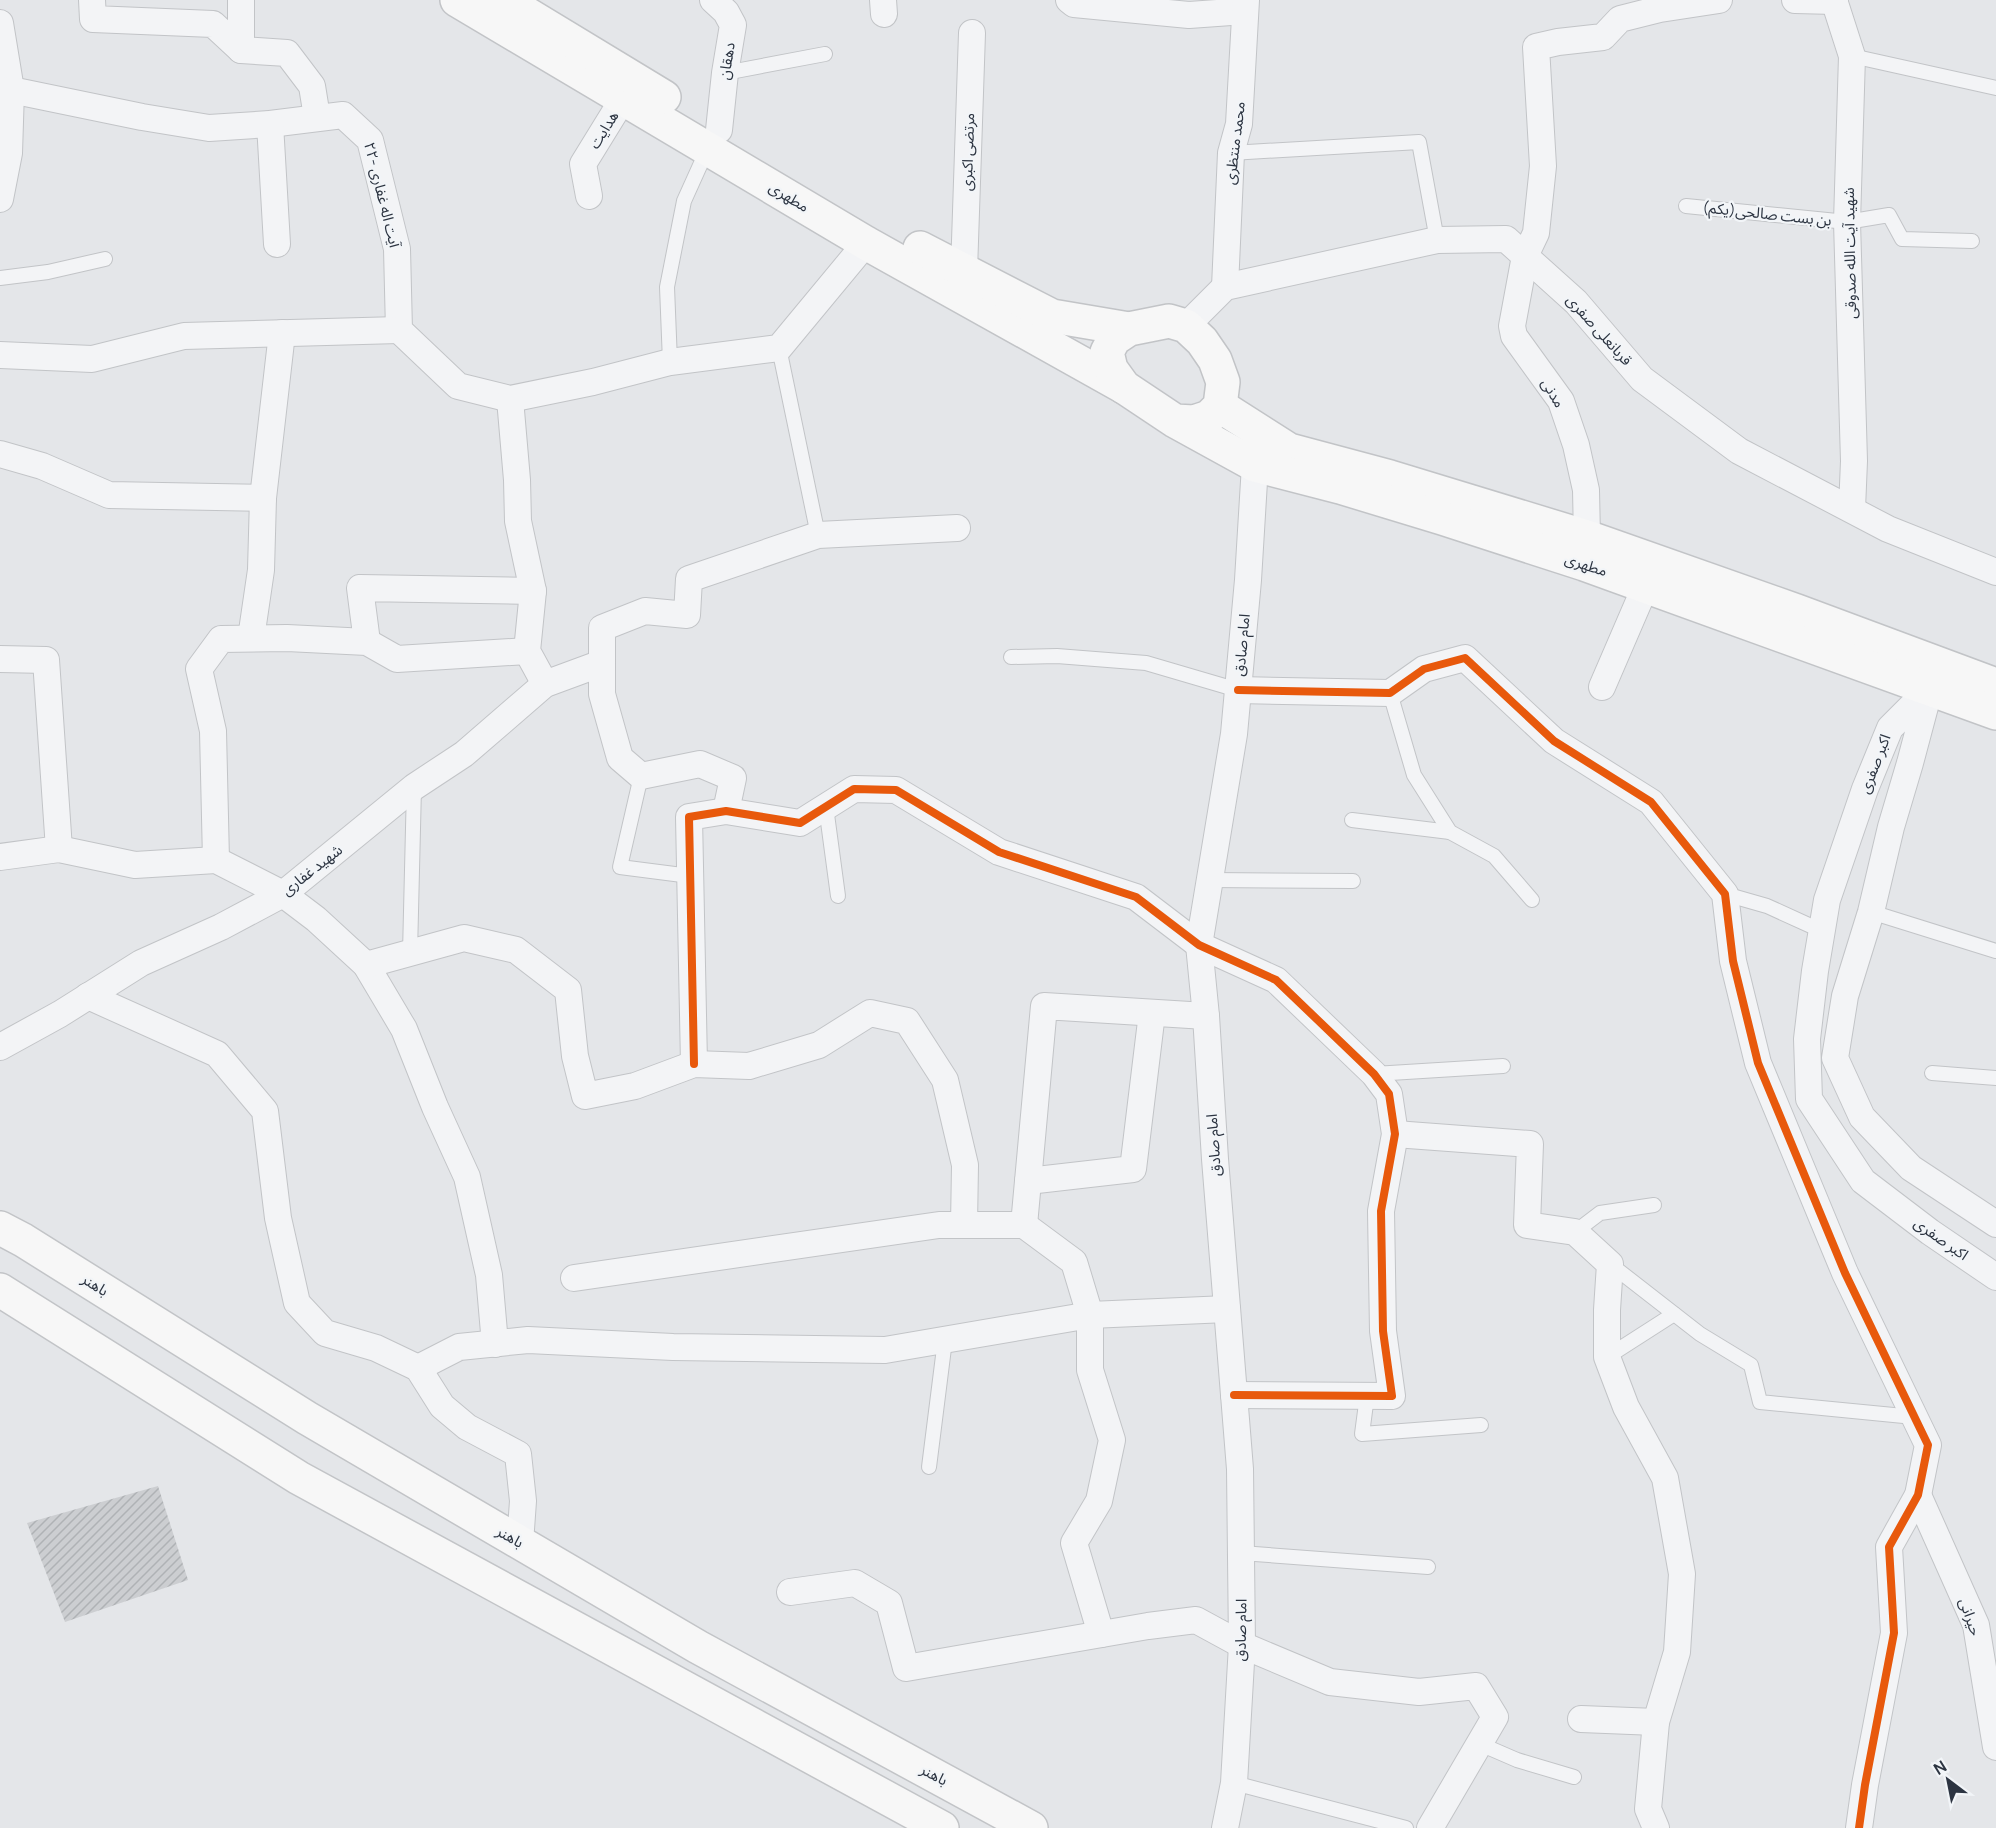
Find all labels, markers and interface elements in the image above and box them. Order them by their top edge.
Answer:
street label: دهقان [713,41,740,81]
street label: محمد منتظری [1219,100,1250,186]
street label: هدایت [584,107,623,153]
street label: مرتضی اکبری [956,112,979,192]
street label: ۲۲- آیت اله غفاری [359,140,406,250]
street label: مطهری [765,176,813,217]
street label: شهید آیت الله صدوقی [1838,187,1861,319]
street label: بن بست صالحی(یکم) [1701,196,1833,232]
street label: قربانعلی صفری [1562,289,1637,370]
street label: مدنی [1536,374,1570,411]
street label: مطهری [1562,548,1610,581]
street label: امام صادق [1228,613,1256,677]
street label: اکبر صفری [1854,731,1895,797]
street label: شهید غفاری [277,839,347,900]
street label: امام صادق [1201,1113,1227,1177]
street label: اکبر صفری [1910,1212,1973,1265]
street label: باهنر [77,1268,113,1301]
street label: باهنر [492,1520,528,1553]
street label: حیرانی [1954,1595,1987,1639]
street label: امام صادق [1229,1598,1253,1662]
north arrow [1918,1750,1978,1810]
text: N [1929,1755,1951,1780]
street label: باهنر [916,1758,952,1790]

